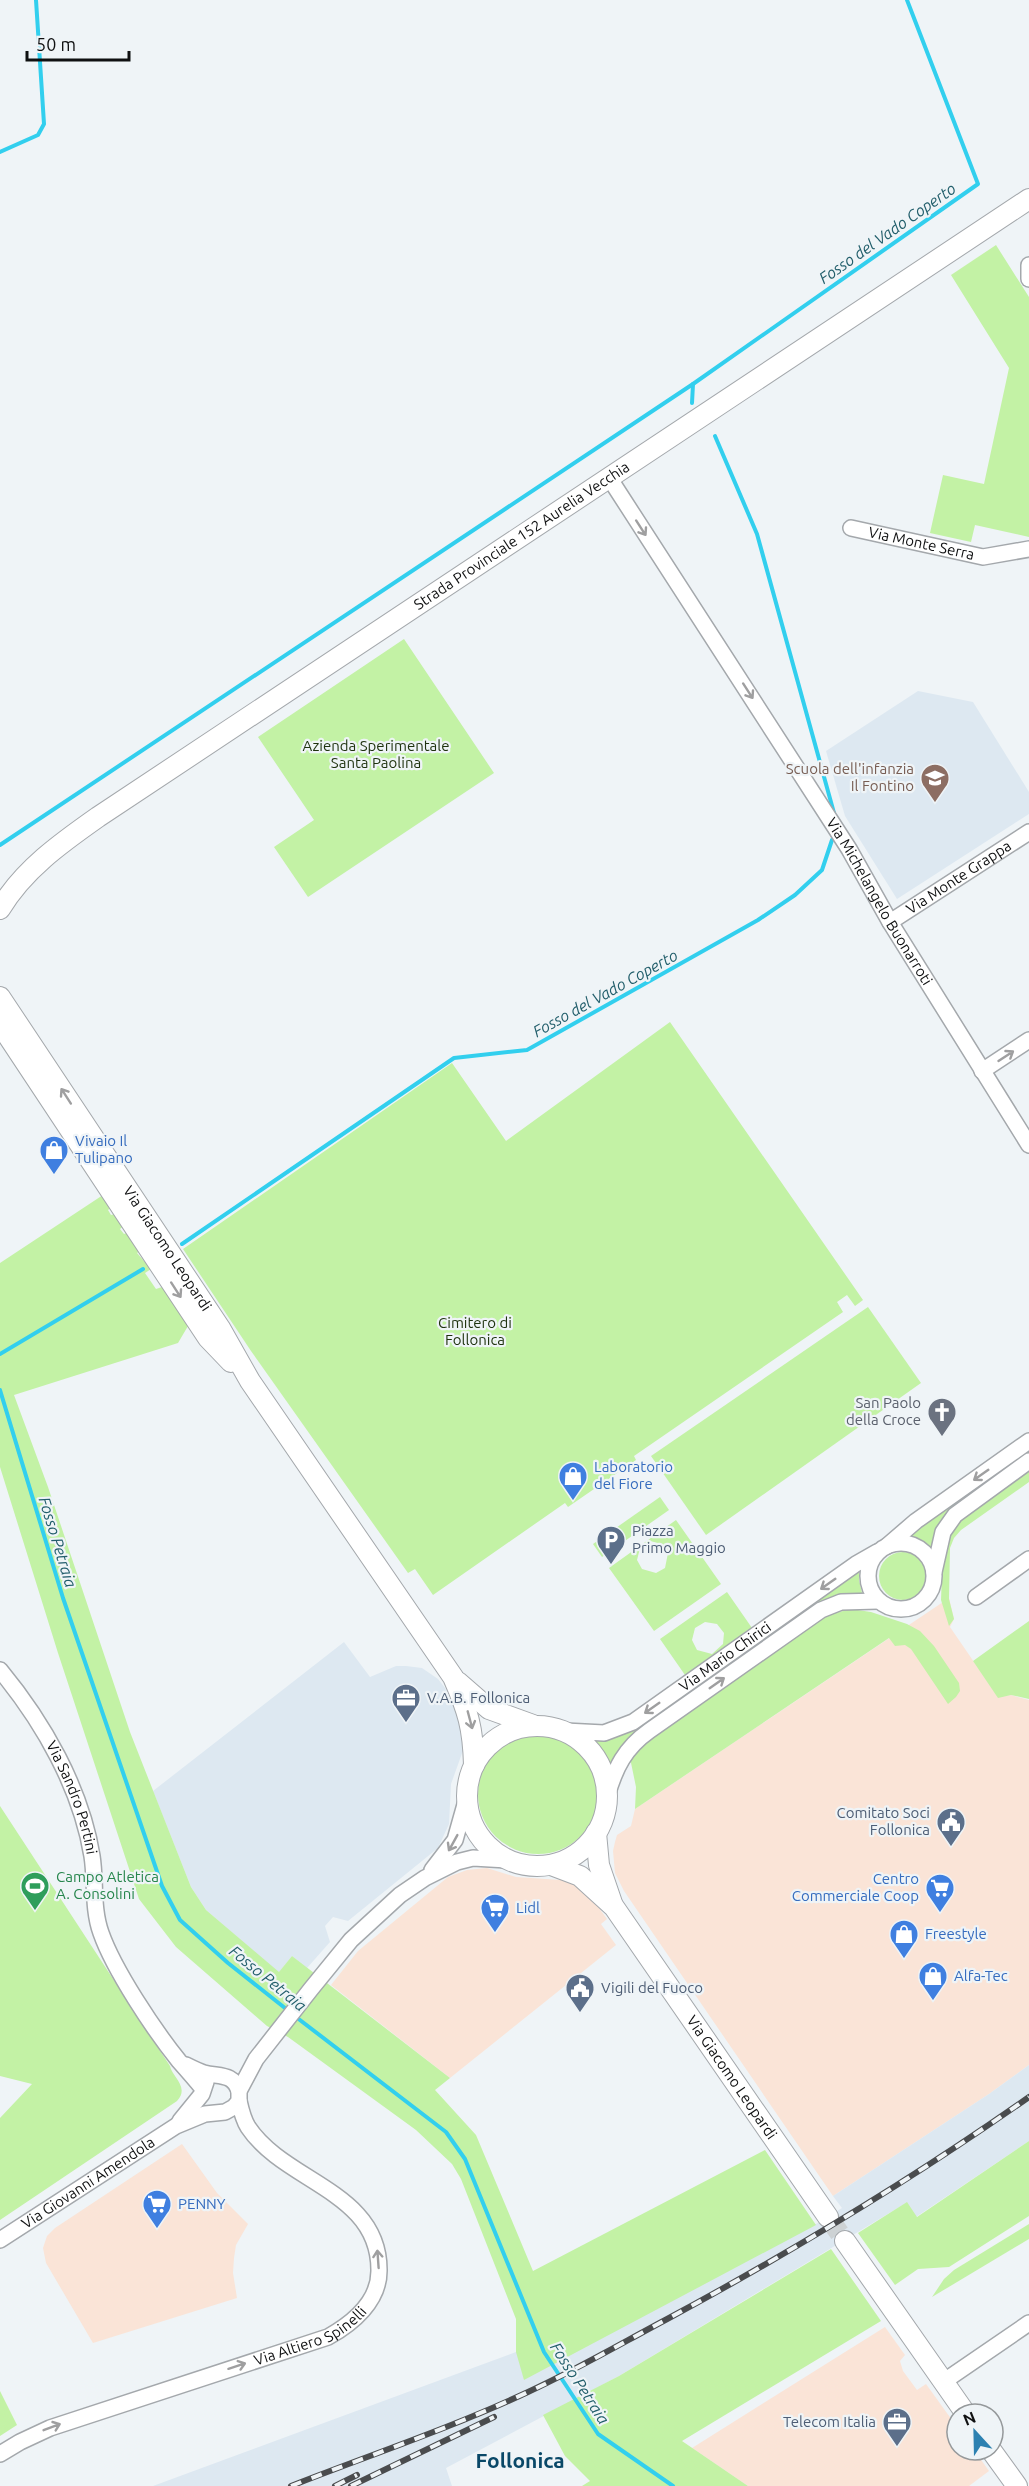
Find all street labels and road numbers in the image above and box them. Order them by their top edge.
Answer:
street label: Strada Provinciale 152 Aurelia Vecchia [410,458,632,613]
street label: Via Monte Serra [867,523,976,563]
street label: Via Michelangelo Buonarroti [823,814,936,988]
street label: Via Monte Grappa [903,837,1014,917]
street label: Via Giacomo Leopardi [120,1183,215,1314]
street label: Via Mario Chirici [676,1618,774,1695]
street label: Via Sandro Pertini [43,1738,101,1856]
street label: Via Giacomo Leopardi [683,2012,781,2142]
street label: Via Giovanni Amendola [18,2133,158,2232]
street label: Via Altiero Spinelli [252,2303,370,2369]

